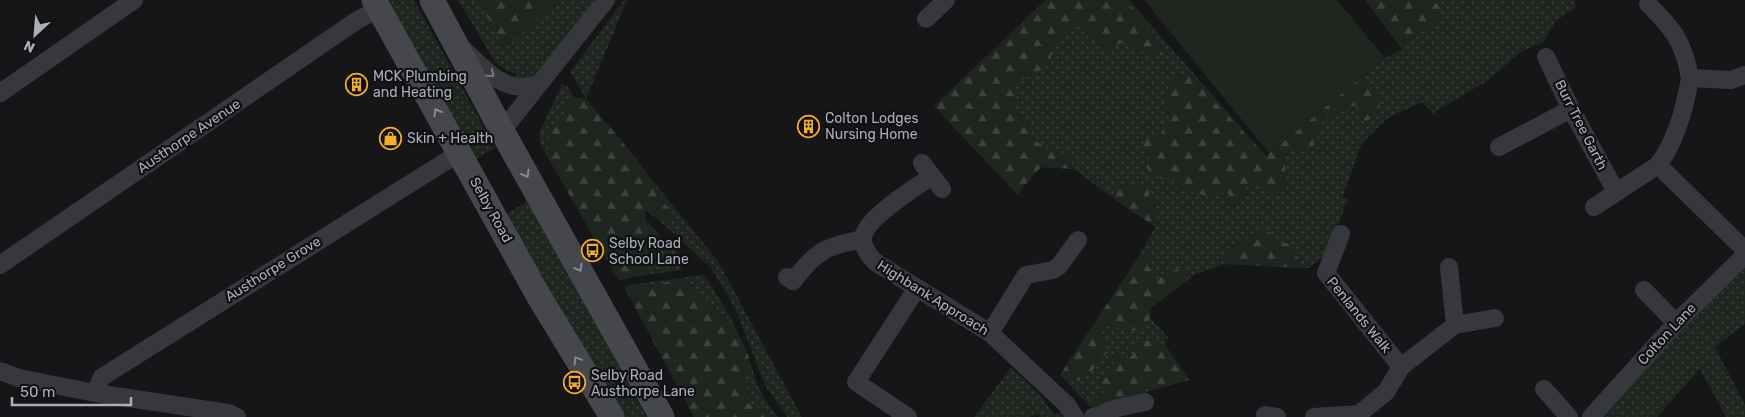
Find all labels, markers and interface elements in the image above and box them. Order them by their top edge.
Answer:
north arrow [10,10,60,60]
text: N [21,36,38,56]
place label: MCK Plumbing and Heating [373,68,467,101]
one-way arrow [485,69,494,77]
building icon: MCK Plumbing and Heating [345,72,369,96]
street label: Burr Tree Garth [1551,77,1611,173]
street label: Austhorpe Avenue [134,95,244,177]
one-way arrow [433,109,443,118]
place label: Colton Lodges Nursing Home [825,110,919,143]
building icon: Colton Lodges Nursing Home [797,114,821,138]
shop icon: Skin + Health [379,126,403,150]
place label: Skin + Health [407,130,493,147]
one-way arrow [520,168,530,177]
street label: Selby Road [466,174,516,246]
street label: Austhorpe Grove [222,233,324,305]
place label: Selby Road School Lane [609,235,689,268]
bus stop icon: Selby Road School Lane [581,239,605,263]
street label: Highbank Approach [874,257,992,339]
one-way arrow [573,263,583,272]
street label: Penlands Walk [1323,274,1395,357]
street label: Colton Lane [1634,300,1700,368]
one-way arrow [574,357,584,366]
place label: Selby Road Austhorpe Lane [591,367,695,400]
bus stop icon: Selby Road Austhorpe Lane [563,371,587,395]
scale bar [12,374,131,406]
text: 50 m [20,383,55,401]

